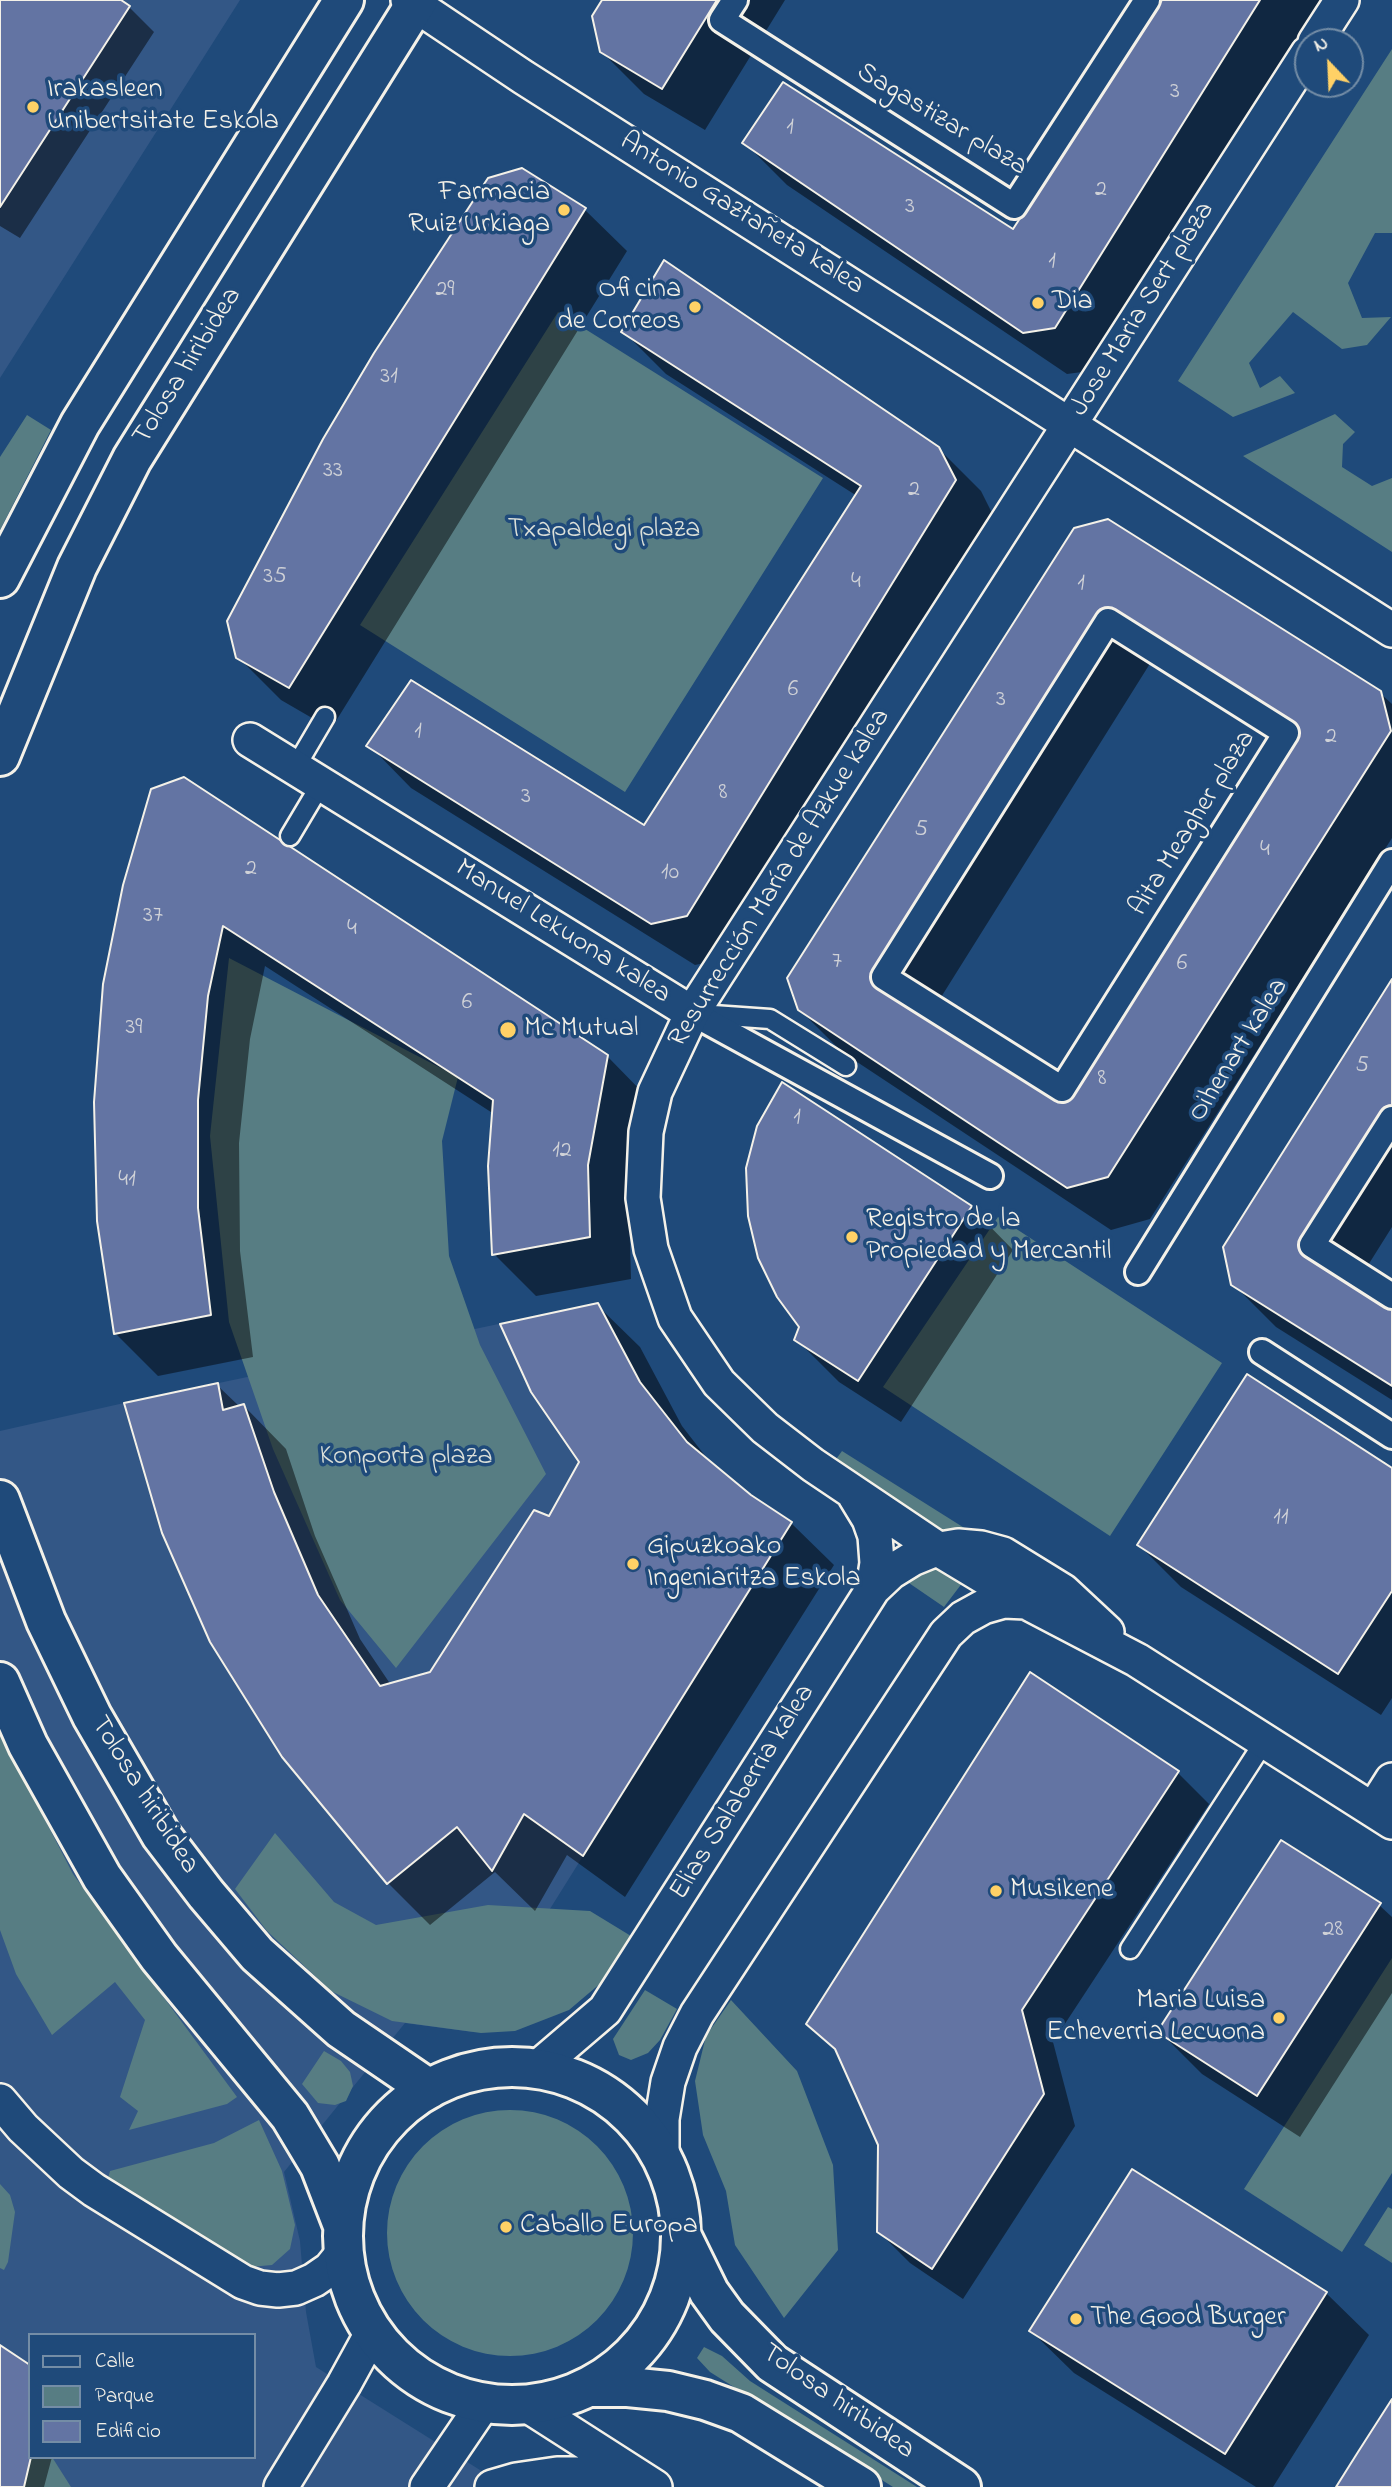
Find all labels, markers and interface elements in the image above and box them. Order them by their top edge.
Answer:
north arrow [1294,28,1364,98]
text: N [1310,30,1333,60]
street label: Sagastizar plaza [850,57,1032,185]
place label: Irakasleen Unibertsitate Eskola [47,74,279,140]
house number: 3 [1170,79,1180,107]
marker: Irakasleen Unibertsitate Eskola [25,99,41,115]
house number: 1 [786,115,794,143]
street label: Antonio Gaztañeta kalea [613,126,869,304]
place label: Farmacia Ruiz Urkiaga [408,177,550,243]
house number: 2 [1095,177,1107,205]
house number: 3 [905,194,915,222]
street label: Jose Maria Sert plaza [1064,197,1224,423]
marker: Farmacia Ruiz Urkiaga [556,202,572,218]
house number: 1 [1048,249,1056,277]
place label: Oficina de Correos [557,274,681,340]
house number: 29 [435,277,455,305]
street label: Tolosa hiribidea [127,282,251,452]
place label: Dia [1052,286,1093,320]
marker: Dia [1030,295,1046,311]
marker: Oficina de Correos [687,299,703,315]
house number: 31 [380,364,398,392]
house number: 33 [323,458,343,486]
house number: 2 [908,477,920,505]
park label: Txapaldegi plaza [508,514,700,548]
house number: 35 [263,564,287,592]
house number: 4 [851,569,861,597]
house number: 1 [1077,571,1085,599]
house number: 6 [788,677,798,705]
house number: 3 [996,687,1006,715]
street label: Resurrección María de Azkue kalea [663,703,899,1055]
house number: 1 [414,719,422,747]
house number: 2 [1325,724,1337,752]
street label: Aita Meagher plaza [1123,725,1265,923]
house number: 8 [719,780,727,808]
house number: 3 [521,784,531,812]
house number: 5 [914,817,928,845]
house number: 4 [1260,837,1270,865]
street label: Manuel Lekuona kalea [448,853,676,1013]
house number: 2 [245,856,257,884]
house number: 10 [661,860,679,888]
house number: 37 [143,903,163,931]
house number: 4 [347,916,357,944]
house number: 7 [832,949,842,977]
house number: 6 [1177,951,1187,979]
street label: Oihenart kalea [1183,973,1297,1129]
house number: 6 [462,990,472,1018]
place label: Mc Mutual [524,1013,639,1047]
house number: 39 [125,1015,143,1043]
marker: Mc Mutual [498,1020,518,1040]
house number: 5 [1355,1053,1369,1081]
house number: 8 [1098,1066,1106,1094]
house number: 1 [793,1105,801,1133]
house number: 12 [552,1138,572,1166]
house number: 41 [118,1167,136,1195]
place label: Registro de la Propiedad y Mercantil [866,1204,1111,1270]
marker: Registro de la Propiedad y Mercantil [844,1229,860,1245]
park label: Konporta plaza [319,1441,493,1475]
house number: 11 [1273,1505,1289,1533]
place label: Gipuzkoako Ingeniaritza Eskola [647,1531,860,1597]
marker: Gipuzkoako Ingeniaritza Eskola [625,1556,641,1572]
street label: Elias Salaberria kalea [664,1679,824,1907]
street label: Tolosa hiribidea [81,1711,205,1881]
place label: Musikene [1010,1874,1113,1908]
marker: Musikene [988,1883,1004,1899]
house number: 28 [1323,1917,1343,1945]
place label: Maria Luisa Echeverria Lecuona [1046,1985,1265,2051]
marker: Maria Luisa Echeverria Lecuona [1271,2010,1287,2026]
place label: Caballo Europa [520,2210,698,2244]
marker: Caballo Europa [498,2219,514,2235]
place label: The Good Burger [1090,2302,1286,2336]
marker: The Good Burger [1068,2311,1084,2327]
legend [28,2333,256,2459]
street label: Tolosa hiribidea [754,2338,920,2468]
text: Calle [95,2347,134,2377]
text: Parque [95,2382,154,2412]
text: Edificio [95,2417,161,2447]

